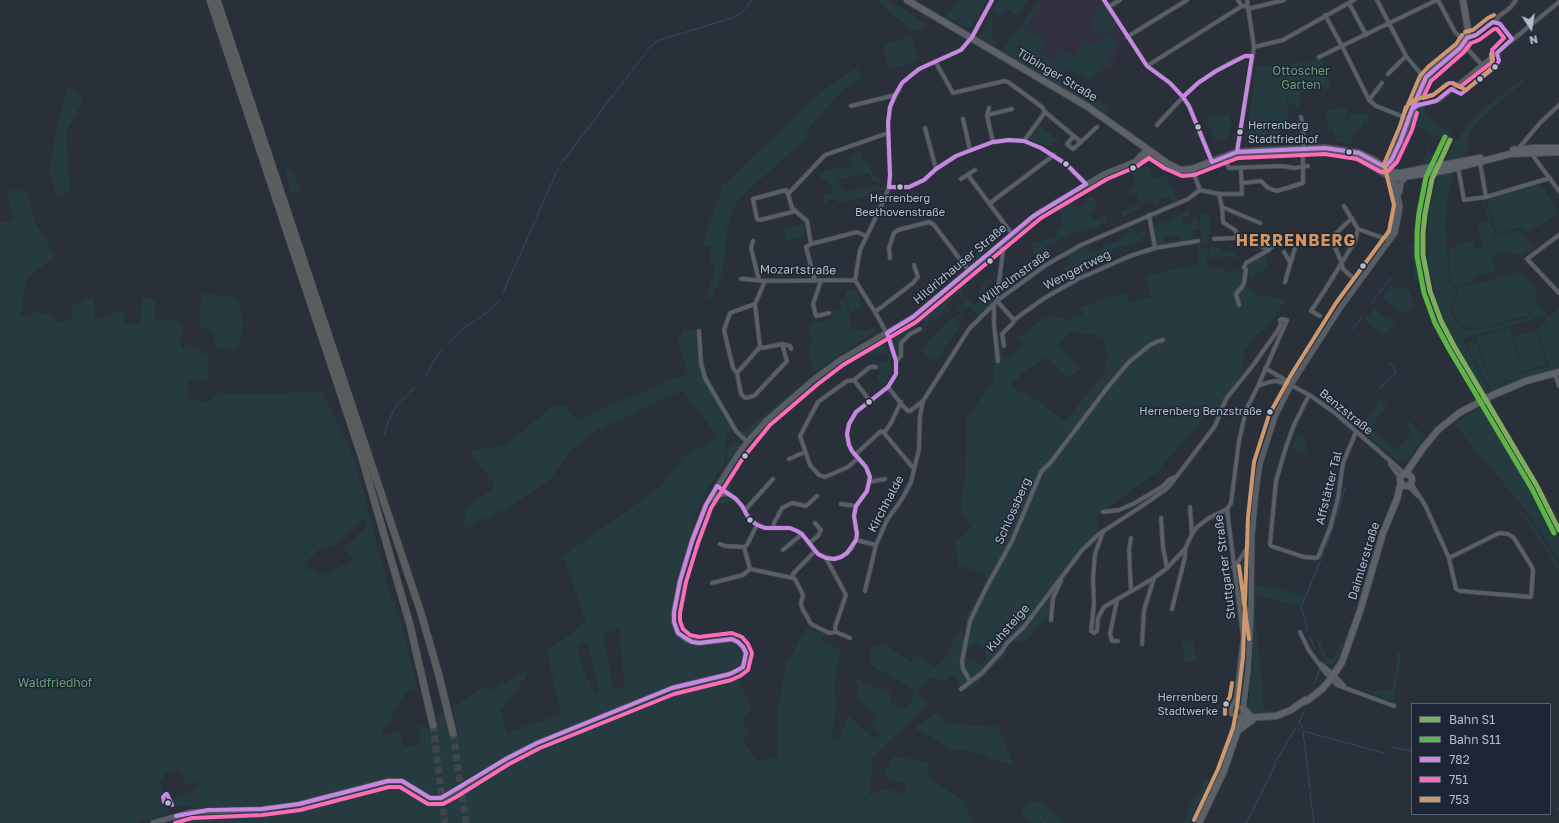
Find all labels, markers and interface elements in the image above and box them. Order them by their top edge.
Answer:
north arrow [1511,8,1551,48]
text: N [1528,33,1539,47]
street label: Tübinger Straße [1014,45,1100,105]
unlabelled marker [1490,62,1500,72]
park label: Ottoscher Garten [1272,64,1330,92]
unlabelled marker [1475,74,1485,84]
place label: Herrenberg Stadtfriedhof [1248,119,1318,145]
unlabelled marker [1193,122,1203,132]
marker: Herrenberg Stadtfriedhof [1235,127,1245,137]
unlabelled marker [1344,147,1354,157]
unlabelled marker [1061,159,1071,169]
unlabelled marker [1128,163,1138,173]
marker: Herrenberg Beethovenstraße [895,182,905,192]
place label: Herrenberg Beethovenstraße [855,192,945,218]
street label: Hildrizhauser Straße [910,221,1010,307]
district label: HERRENBERG [1236,231,1356,251]
street label: Wilhelmstraße [977,247,1053,307]
street label: Wengertweg [1041,247,1113,293]
unlabelled marker [985,256,995,266]
unlabelled marker [1358,261,1368,271]
street label: Mozartstraße [760,262,836,278]
street label: Benzstraße [1316,386,1376,438]
unlabelled marker [864,397,874,407]
place label: Herrenberg Benzstraße [1139,405,1262,419]
marker: Herrenberg Benzstraße [1265,407,1275,417]
street label: Affstätter Tal [1313,450,1345,526]
unlabelled marker [740,451,750,461]
street label: Kirchhalde [865,473,907,535]
street label: Schlossberg [992,475,1034,547]
street label: Stuttgarter Straße [1211,514,1239,620]
unlabelled marker [745,515,755,525]
street label: Daimlerstraße [1345,520,1383,602]
street label: Kuhsteige [983,601,1033,655]
park label: Waldfriedhof [18,676,92,690]
place label: Herrenberg Stadtwerke [1157,691,1218,717]
marker: Herrenberg Stadtwerke [1221,699,1231,709]
legend [1411,703,1551,815]
text: Bahn S1 [1449,712,1495,727]
text: Bahn S11 [1449,732,1501,747]
text: 782 [1449,752,1470,767]
text: 751 [1449,772,1468,787]
text: 753 [1449,792,1469,807]
unlabelled marker [163,798,173,808]

